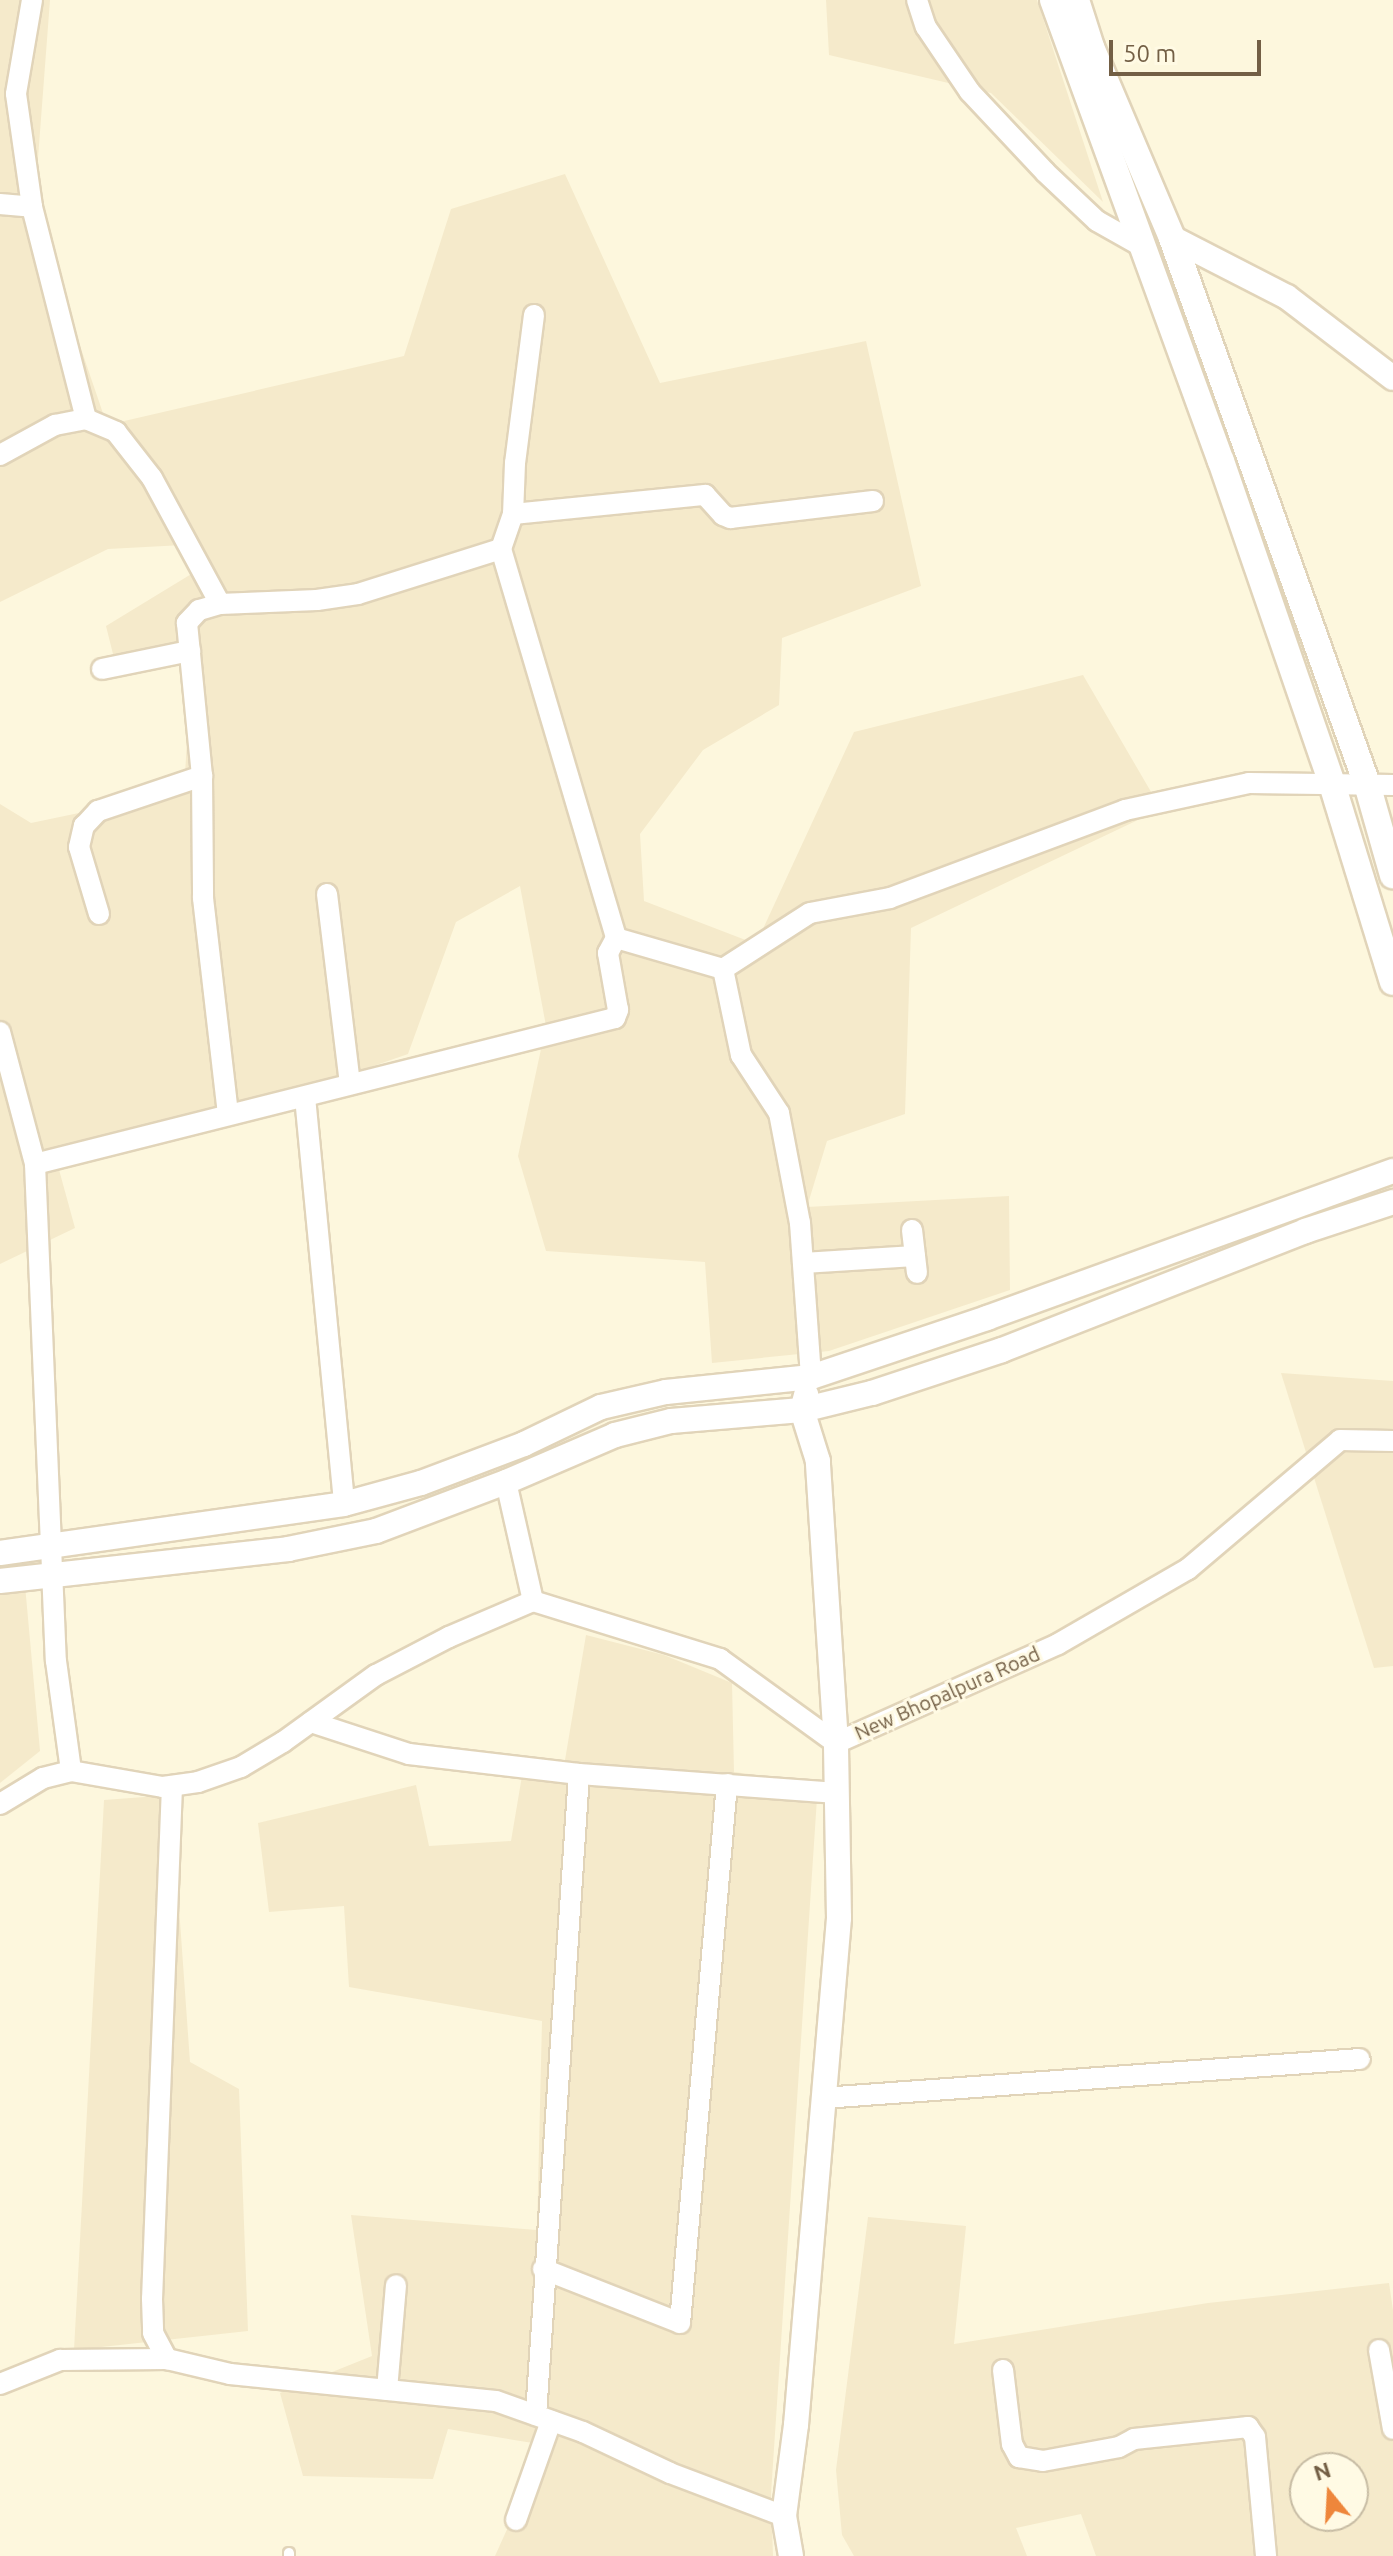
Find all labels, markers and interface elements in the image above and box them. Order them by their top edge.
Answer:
scale bar [1113,24,1265,74]
text: 50 m [1123,40,1176,67]
street label: New Bhopalpura Road [851,1641,1043,1745]
north arrow [1289,2452,1369,2532]
text: N [1310,2456,1334,2485]

